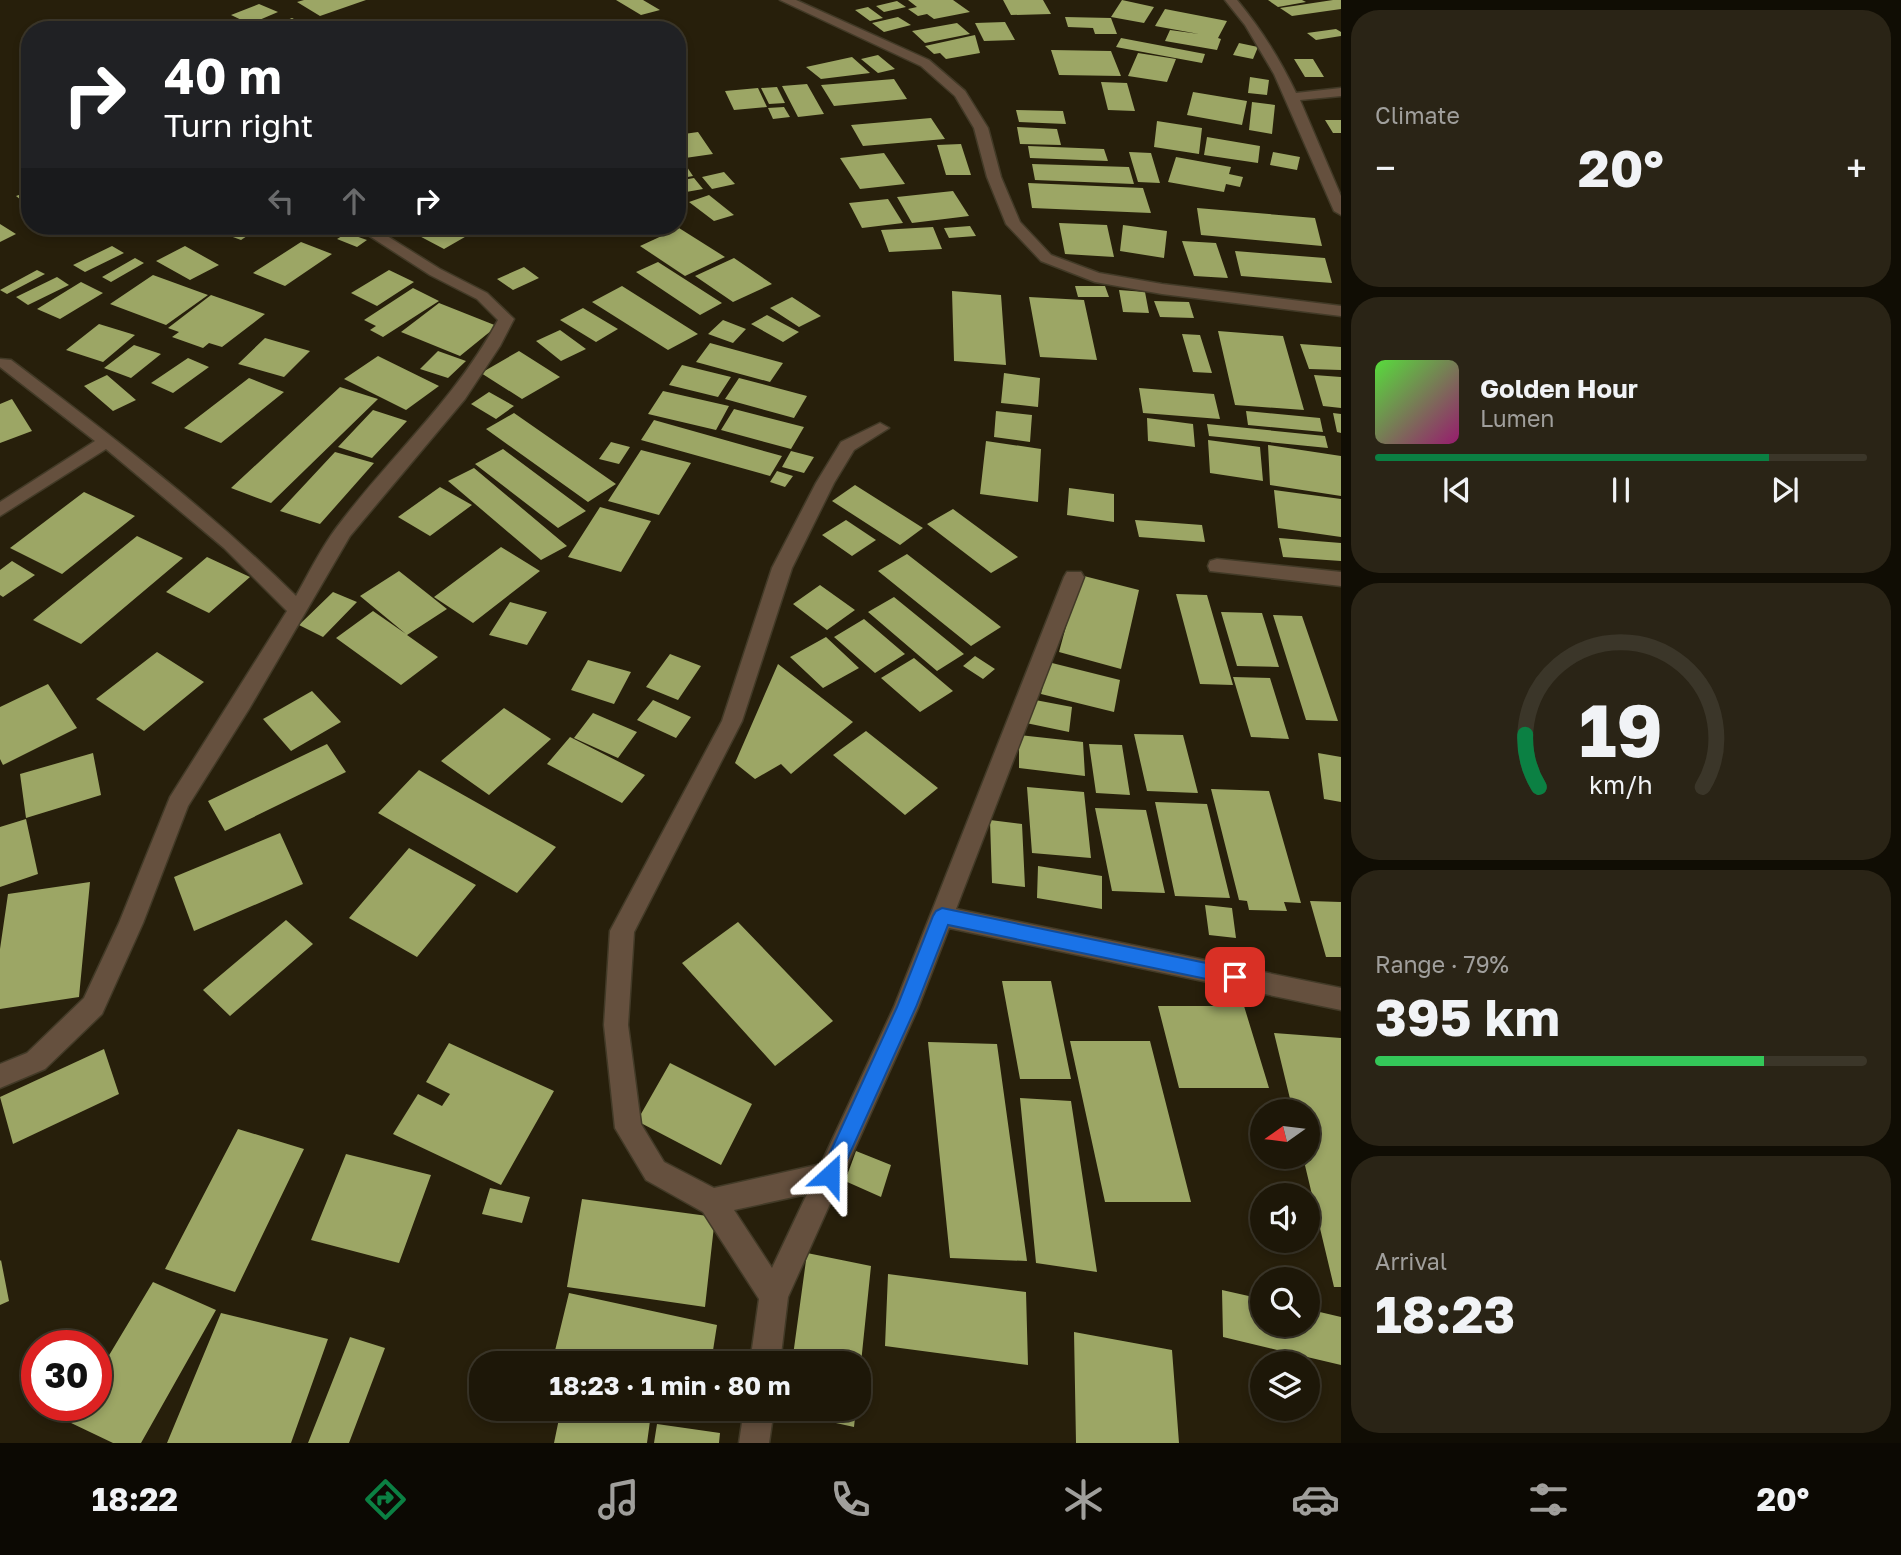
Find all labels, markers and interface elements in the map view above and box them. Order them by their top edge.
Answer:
text: 40 m [164,46,282,105]
icon: right [49,49,140,140]
text: Climate [1375,101,1460,129]
text: Turn right [164,106,313,144]
text: 20° [1578,136,1664,198]
text: − [1375,145,1396,190]
text: + [1846,145,1867,190]
icon: left [262,182,300,220]
icon: ahead [335,182,373,220]
icon: right [408,182,446,220]
text: Golden Hour [1480,373,1638,404]
text: Lumen [1480,404,1554,432]
icon: previous [1438,471,1476,509]
icon: pause [1602,471,1640,509]
icon: next [1766,471,1804,509]
text: 19 [1579,687,1663,774]
text: km/h [1589,769,1653,800]
pin [1205,947,1265,1007]
text: Range · 79% [1375,950,1509,978]
icon: arrive [1216,958,1254,996]
text: 395 km [1375,985,1560,1047]
north arrow [1250,1099,1320,1169]
map controls [1250,1099,1320,1421]
position arrow [793,1138,867,1212]
button: sound [1250,1183,1320,1253]
text: Arrival [1375,1247,1447,1275]
button: search [1250,1267,1320,1337]
text: 18:23 [1375,1282,1515,1344]
speed limit sign: 30 [21,1330,112,1421]
button: layers [1250,1351,1320,1421]
text: 18:23 · 1 min · 80 m [550,1370,791,1401]
icon: directions [361,1475,410,1524]
icon: music [594,1475,643,1524]
icon: phone [826,1475,875,1524]
icon: climate [1059,1475,1108,1524]
icon: car [1291,1475,1340,1524]
icon: filters [1524,1475,1573,1524]
text: 18:22 [92,1480,178,1518]
text: 20° [1756,1480,1809,1518]

